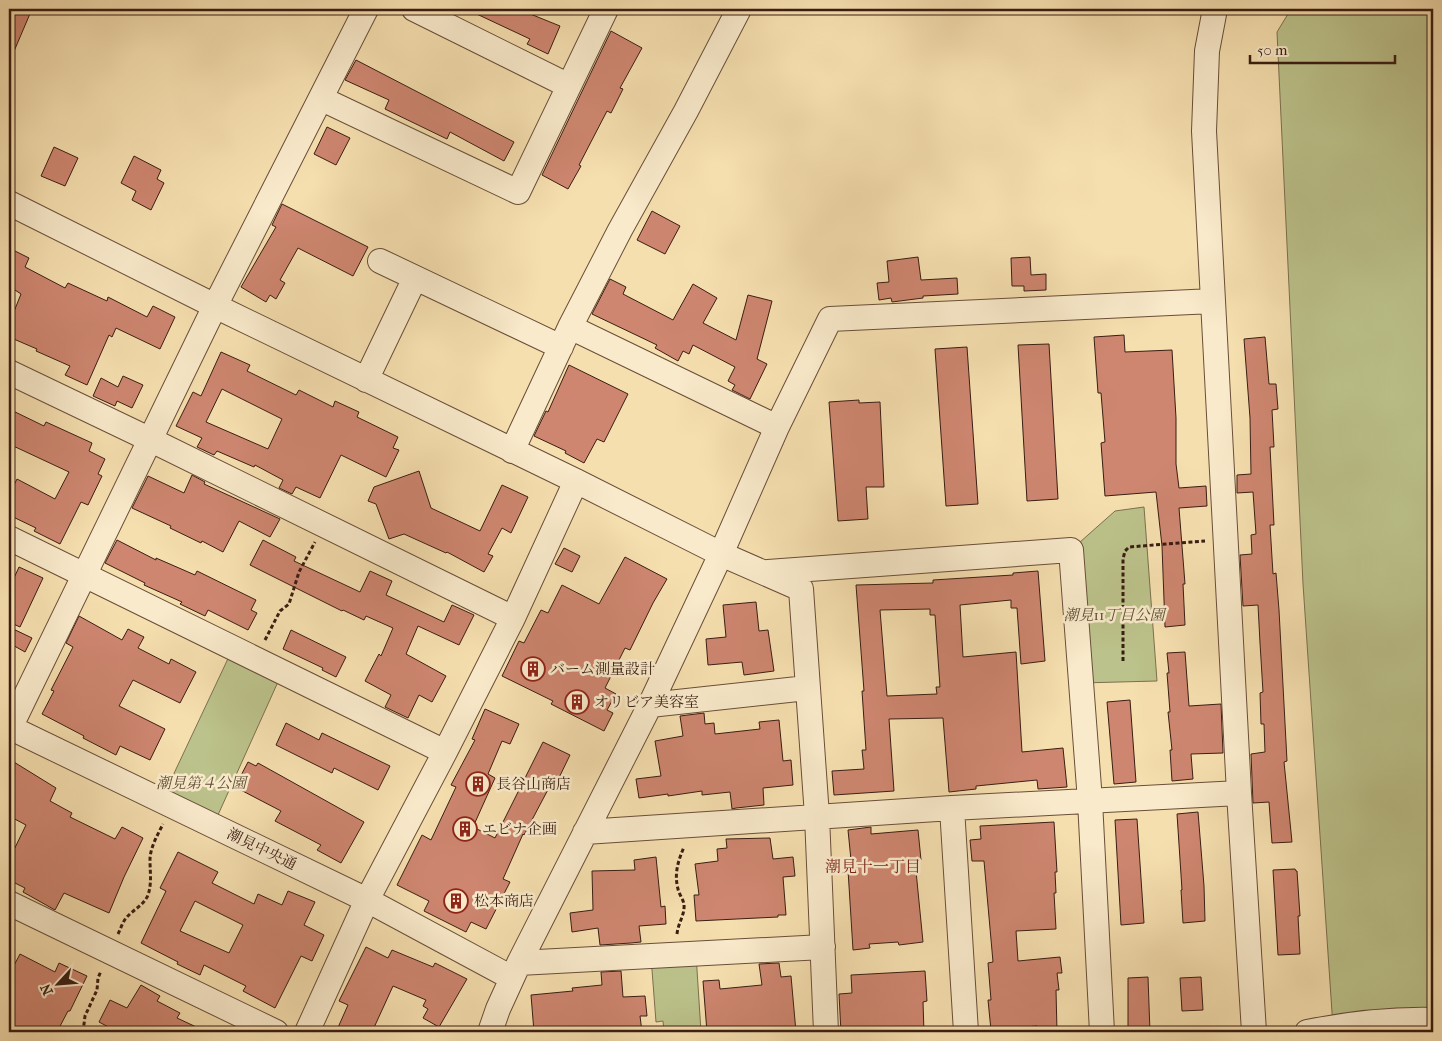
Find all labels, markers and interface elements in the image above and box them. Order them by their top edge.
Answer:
scale bar [1250,32,1394,64]
text: 50 m [1257,41,1288,59]
park label: 潮見11丁目公園 [1064,606,1167,624]
building icon: バーム測量設計 [520,656,546,682]
place label: バーム測量設計 [550,660,655,678]
building icon: オリビア美容室 [564,689,590,715]
place label: オリビア美容室 [594,693,699,711]
building icon: 長谷山商店 [465,771,491,797]
park label: 潮見第４公園 [156,774,249,792]
place label: 長谷山商店 [496,775,571,793]
building icon: エビナ企画 [452,816,478,842]
place label: エビナ企画 [482,820,557,838]
street label: 潮見中央通 [224,824,300,874]
district label: 潮見十一丁目 [825,857,921,876]
building icon: 松本商店 [443,888,469,914]
place label: 松本商店 [474,892,534,910]
north arrow [32,958,82,1008]
text: N [37,981,57,998]

